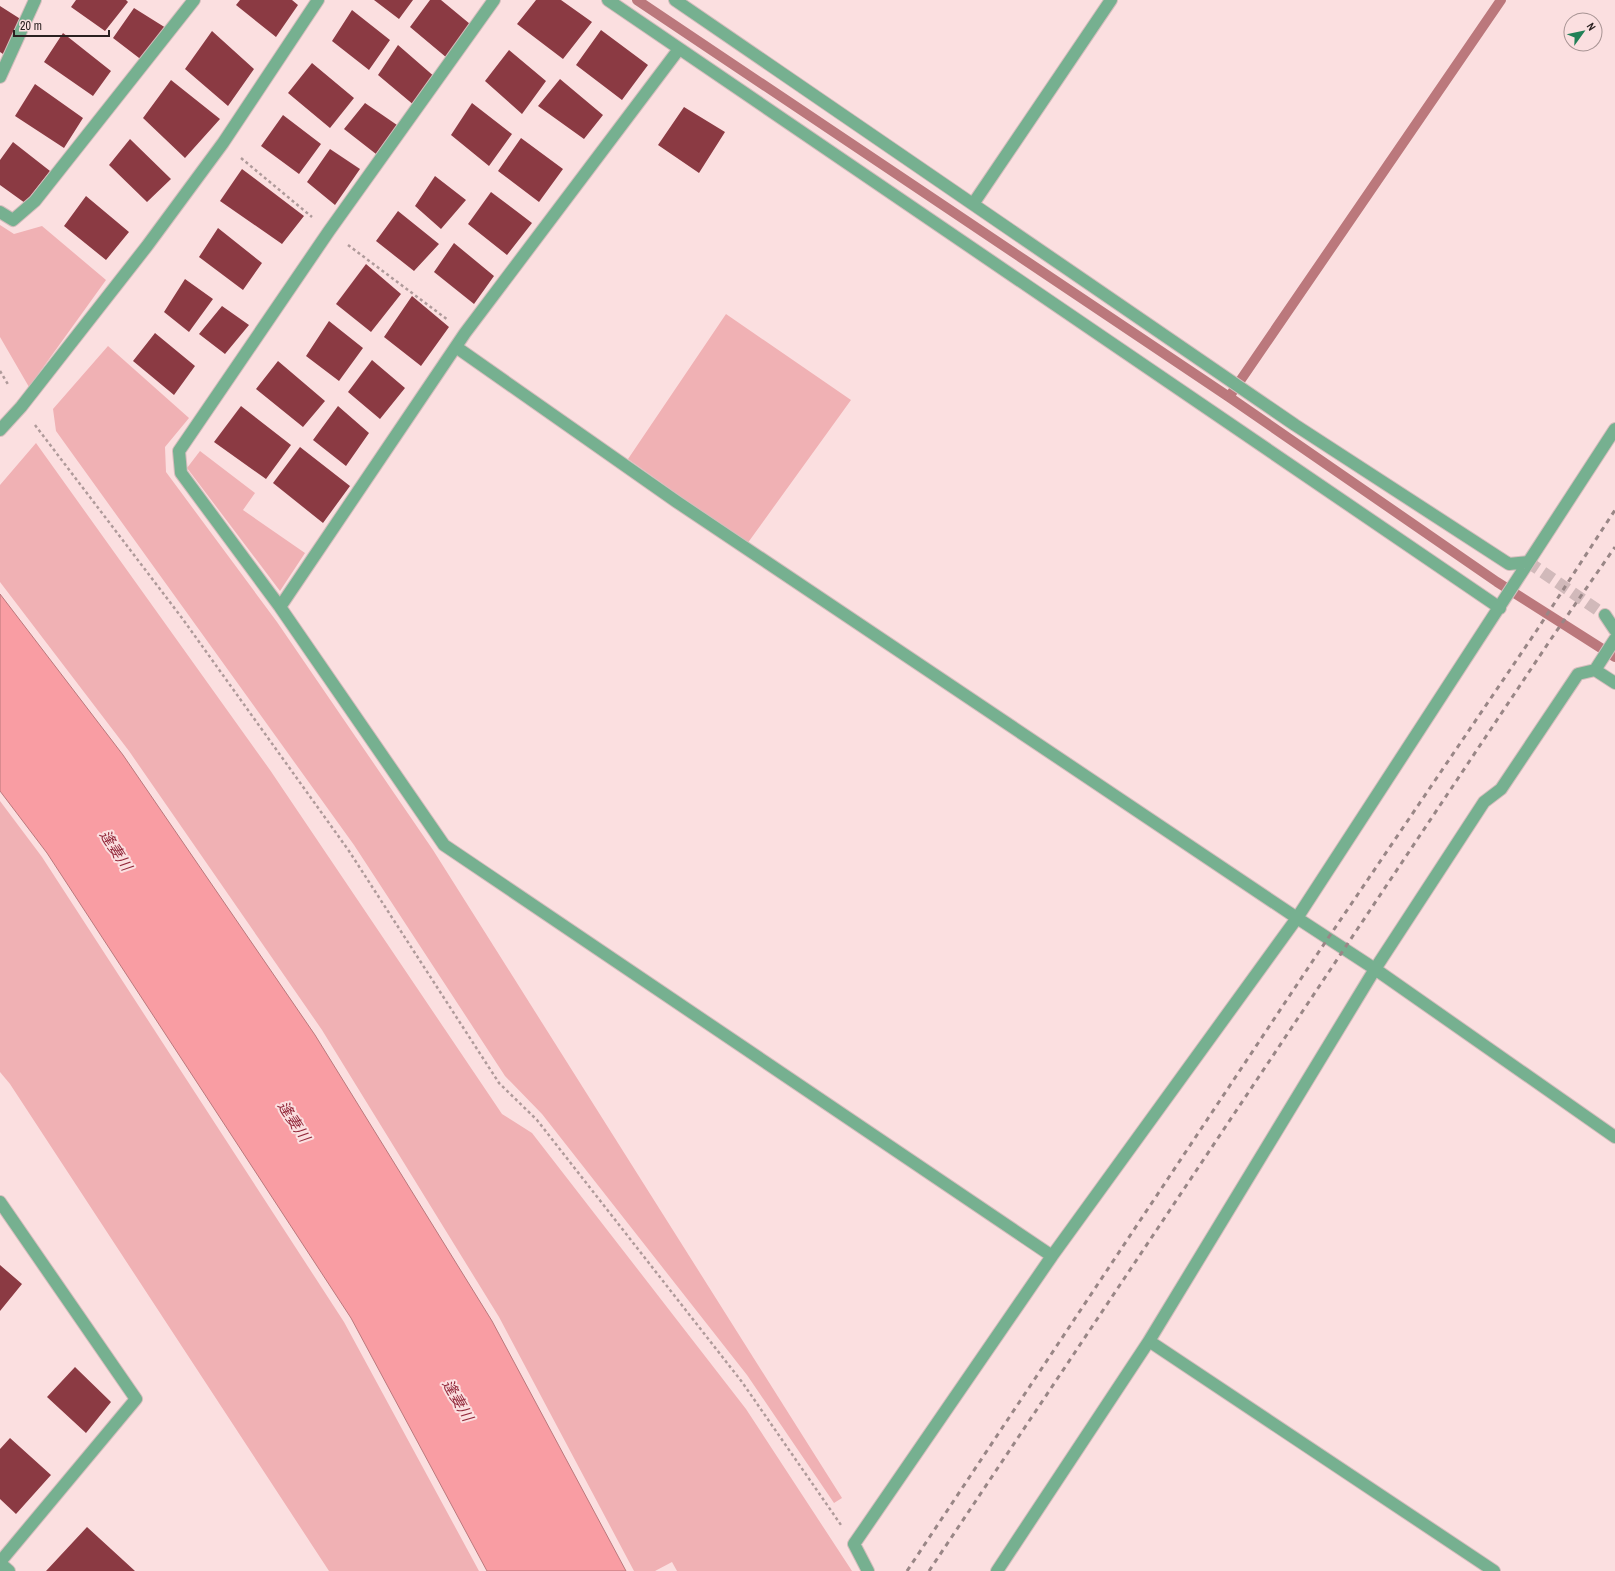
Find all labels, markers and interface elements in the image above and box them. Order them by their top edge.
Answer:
scale bar [14,12,109,38]
north arrow [1563,12,1603,52]
text: 20 m [20,18,42,34]
text: N [1584,20,1599,33]
water label: 逢妻川 [95,825,138,876]
water label: 逢妻川 [273,1096,316,1147]
water label: 逢妻川 [438,1375,479,1426]

